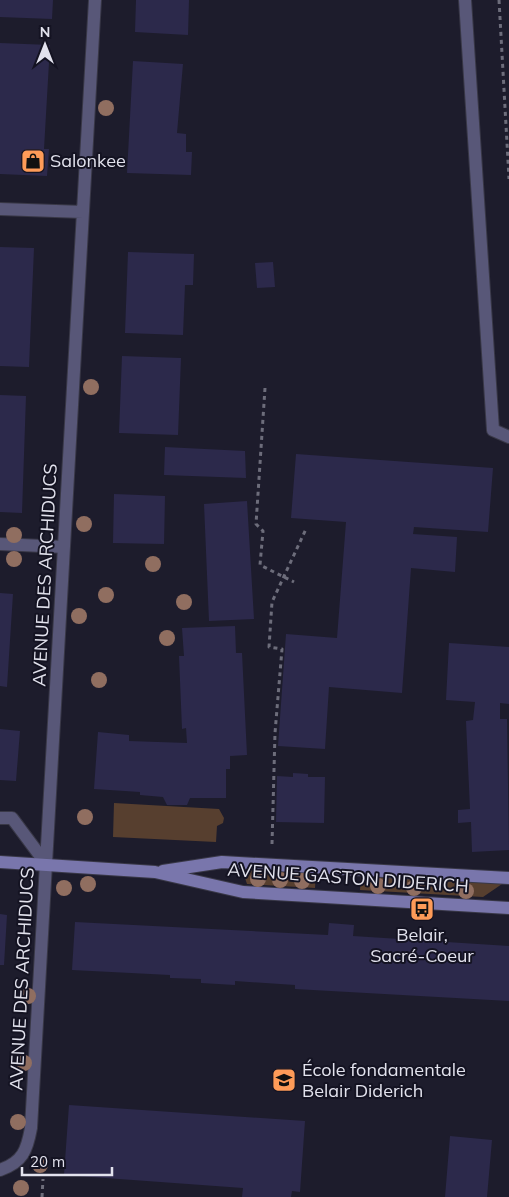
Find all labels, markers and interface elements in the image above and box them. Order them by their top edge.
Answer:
north arrow [20,20,70,70]
text: N [40,23,50,41]
shop icon: Salonkee [20,148,46,174]
place label: Salonkee [50,149,126,172]
street label: AVENUE DES ARCHIDUCS [27,463,62,687]
street label: AVENUE GASTON DIDERICH [227,858,470,897]
street label: AVENUE DES ARCHIDUCS [4,867,39,1091]
bus stop icon: Belair, Sacré-Coeur [409,896,435,922]
place label: Belair, Sacré-Coeur [370,923,474,967]
place label: École fondamentale Belair Diderich [302,1058,466,1102]
school or university icon: École fondamentale Belair Diderich [271,1067,297,1093]
scale bar [22,1144,112,1176]
text: 20 m [30,1152,65,1171]

